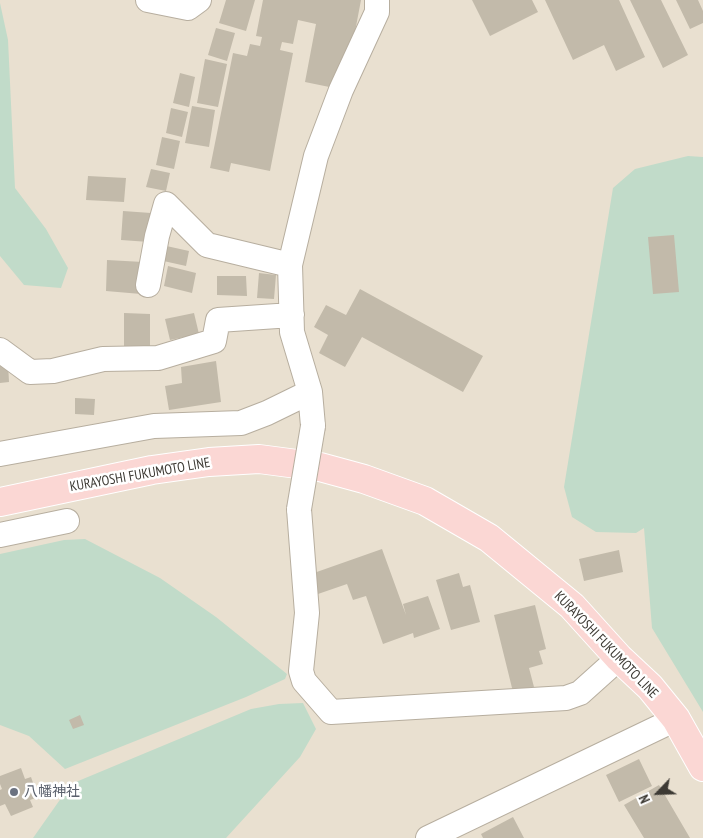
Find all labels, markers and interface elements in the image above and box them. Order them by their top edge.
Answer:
street label: KURAYOSHI FUKUMOTO LINE [69,454,211,496]
street label: KURAYOSHI FUKUMOTO LINE [551,588,661,702]
north arrow [633,768,683,818]
place label: 八幡神社 [24,784,80,800]
marker: 八幡神社 [8,786,20,798]
text: N [635,792,654,806]

